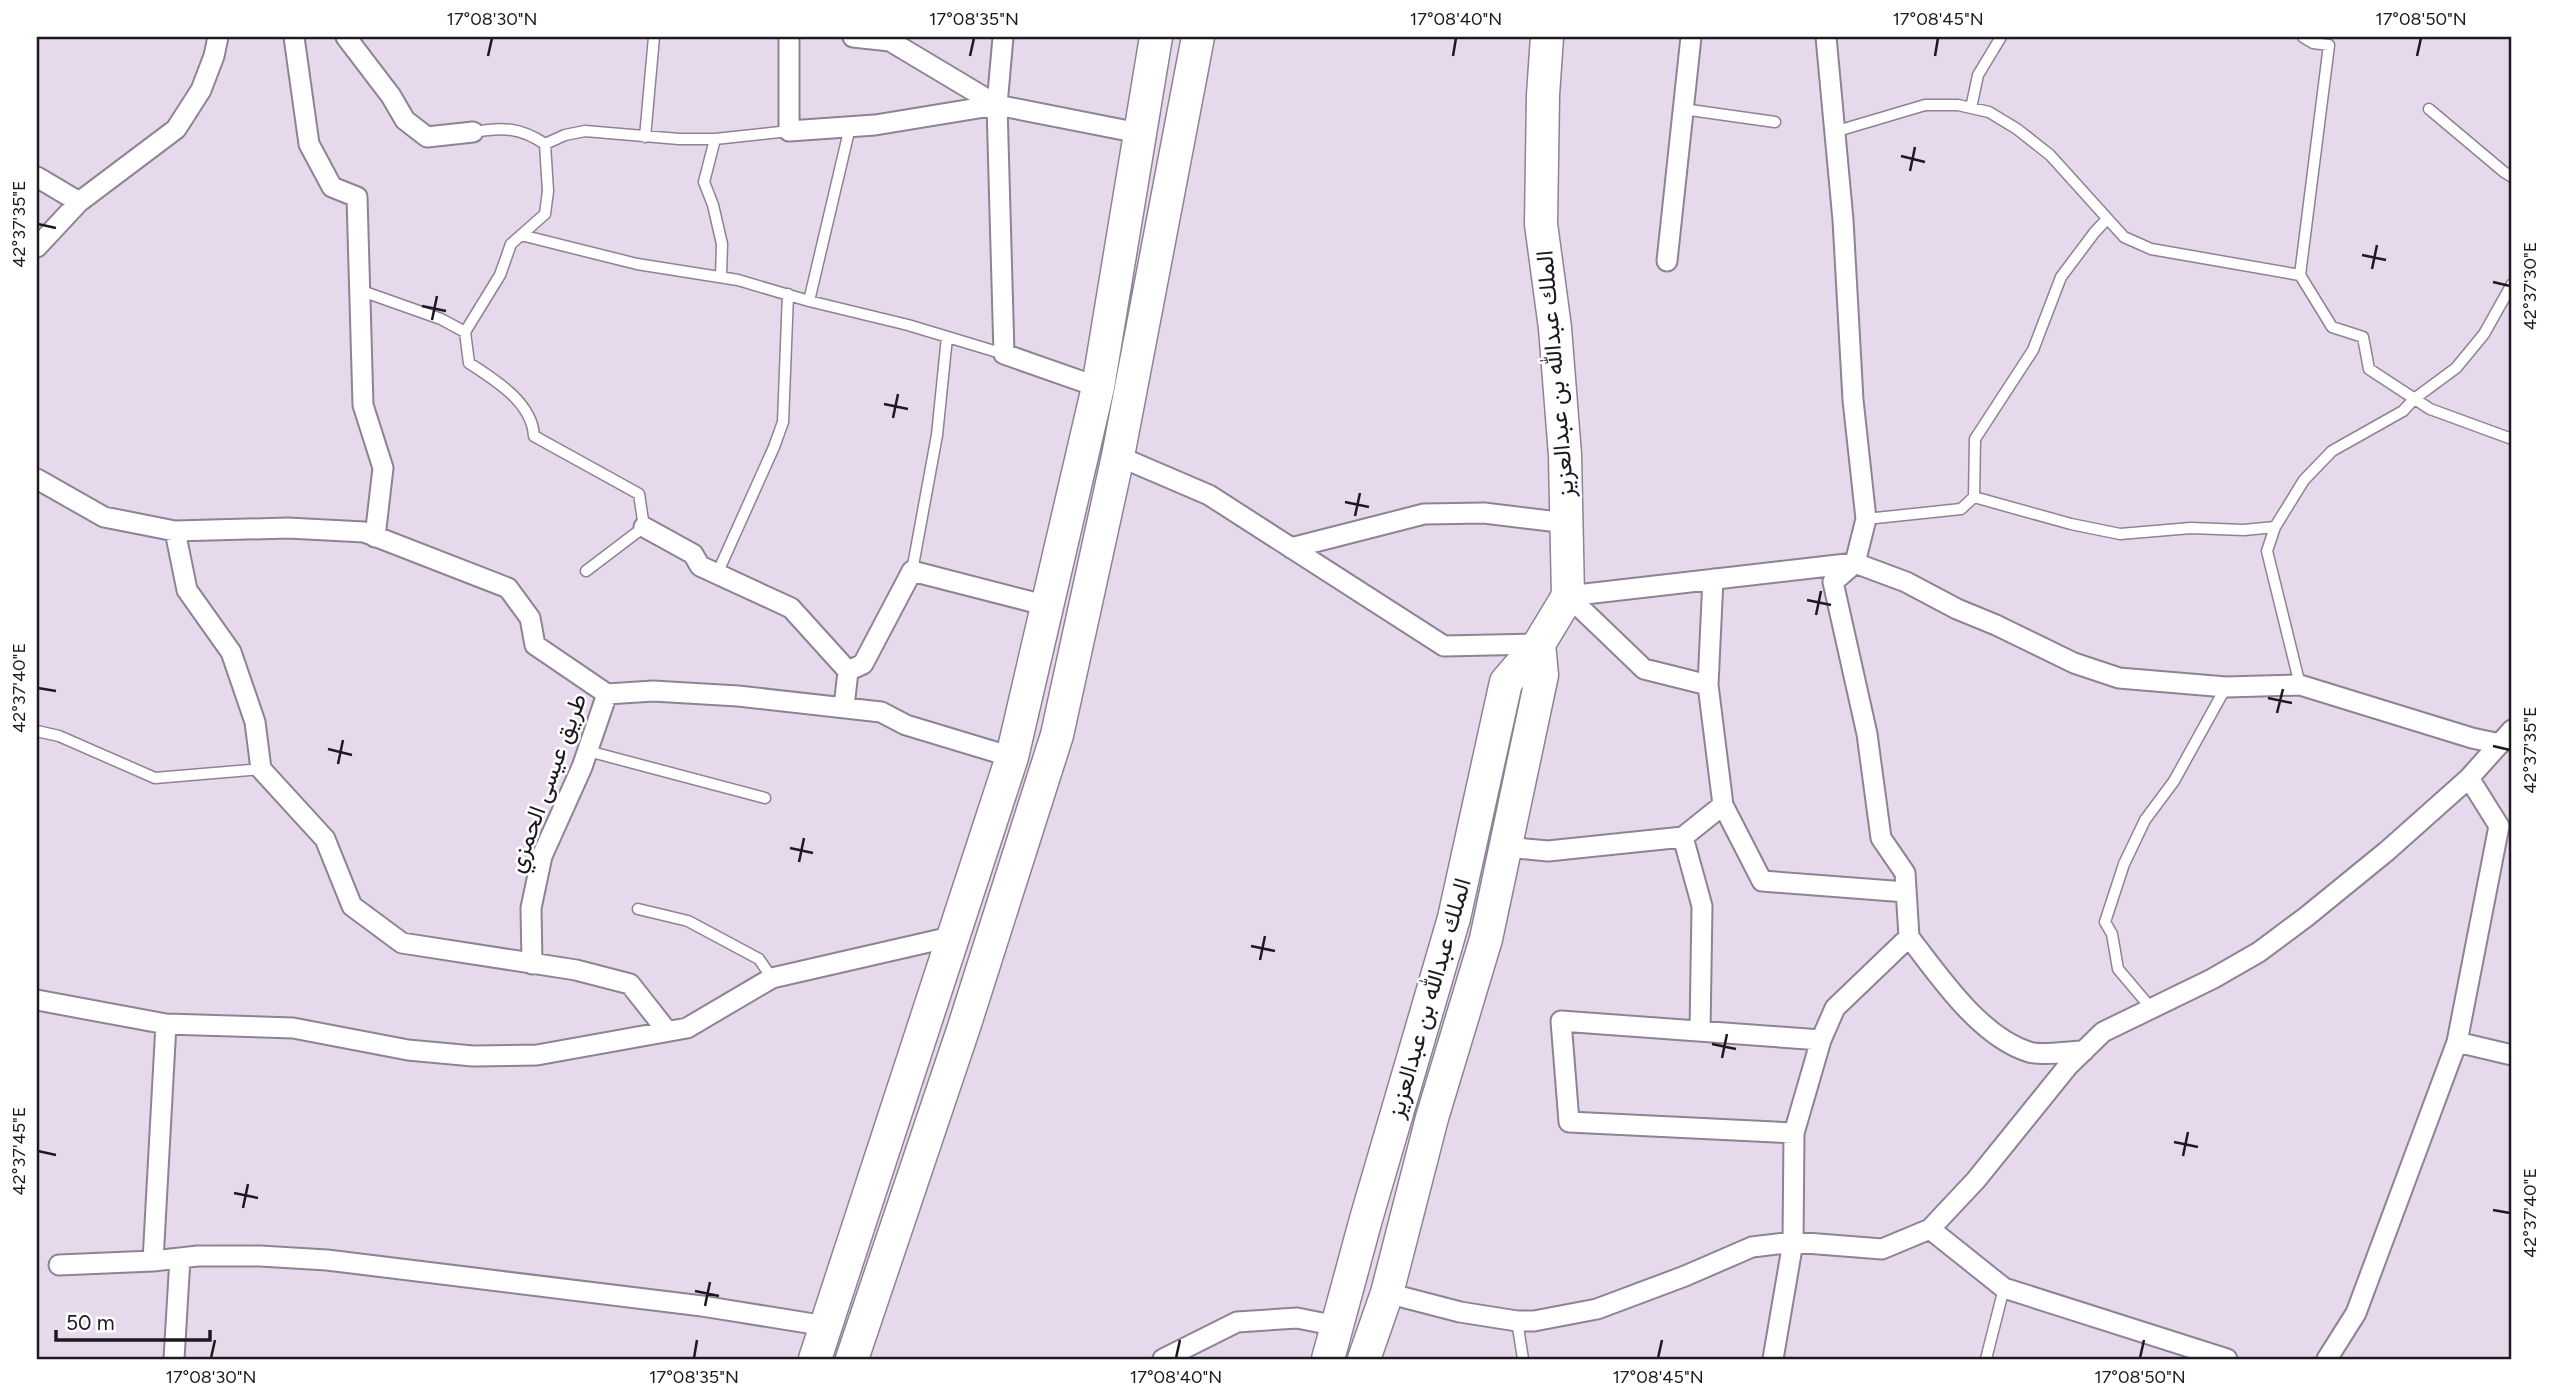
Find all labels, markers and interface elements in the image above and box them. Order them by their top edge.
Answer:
text: 17°08'30"N [447,8,537,30]
text: 17°08'35"N [929,8,1019,30]
text: 17°08'40"N [1410,8,1502,30]
text: 17°08'45"N [1892,8,1984,30]
text: 17°08'50"N [2375,8,2467,30]
text: 42°37'35"E [8,180,30,268]
text: 42°37'30"E [2519,242,2541,330]
street label: الملك عبدالله بن عبدالعزيز [1529,249,1581,500]
text: 42°37'40"E [8,643,30,733]
street label: طريق عيسى الحمزي [501,689,597,878]
text: 42°37'35"E [2519,706,2541,794]
street label: الملك عبدالله بن عبدالعزيز [1380,875,1478,1122]
text: 42°37'45"E [8,1107,30,1195]
text: 42°37'40"E [2519,1168,2541,1258]
scale bar [56,1298,210,1342]
text: 50 m [66,1310,115,1335]
text: 17°08'30"N [166,1366,256,1388]
text: 17°08'35"N [649,1366,739,1388]
text: 17°08'40"N [1130,1366,1222,1388]
text: 17°08'45"N [1612,1366,1704,1388]
text: 17°08'50"N [2094,1366,2186,1388]

